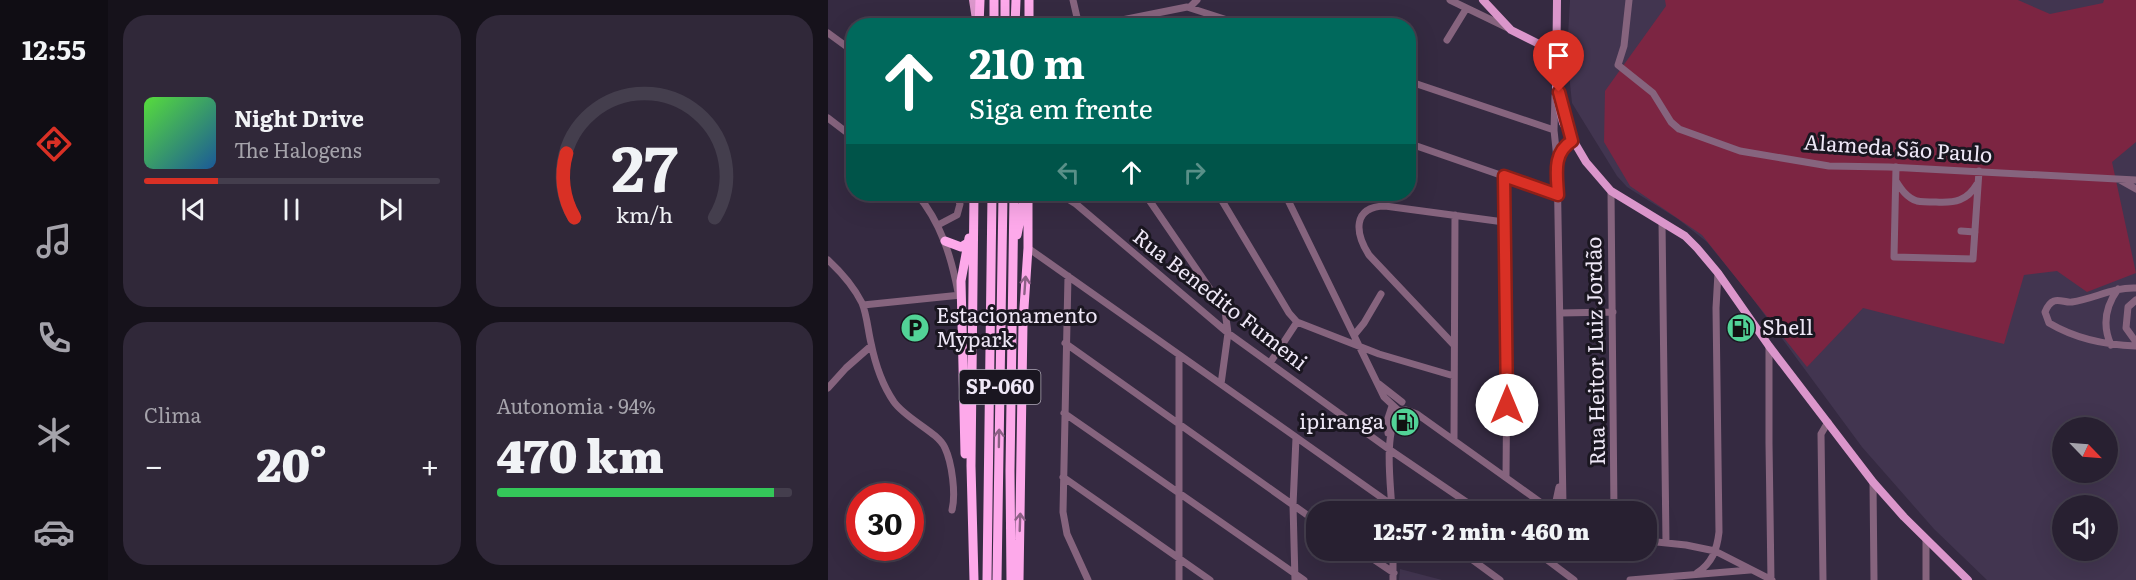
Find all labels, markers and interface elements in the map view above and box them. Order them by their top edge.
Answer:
text: 12:55 [22,28,86,68]
text: 210 m [969,30,1085,92]
pin [1533,30,1584,92]
icon: arrive [1542,39,1575,72]
icon: ahead [870,42,948,120]
text: Siga em frente [969,87,1153,127]
text: Night Drive [234,101,364,134]
text: 27 [611,119,678,211]
icon: directions [33,123,75,165]
street label: Alameda São Paulo [1803,124,1994,169]
text: The Halogens [234,134,362,164]
icon: left [1052,156,1085,189]
icon: ahead [1115,156,1148,189]
icon: right [1178,156,1211,189]
icon: previous [177,193,210,226]
icon: pause [275,193,308,226]
icon: next [374,193,407,226]
text: km/h [616,199,673,231]
icon: music [33,220,75,262]
street label: Rua Benedito Fumeni [1128,220,1315,376]
street label: Rua Heitor Luiz Jordão [1576,236,1611,466]
one-way arrow [1020,275,1031,295]
place label: Estacionamento Mypark [936,298,1098,353]
place label: Shell [1762,310,1813,341]
parking icon: Estacionamento Mypark [899,312,931,344]
fuel station icon: Shell [1725,312,1757,344]
icon: phone [33,317,75,359]
road number: SP-060 [960,370,1041,404]
position arrow [1475,373,1539,437]
text: Autonomia · 94% [497,390,656,420]
text: Clima [144,399,201,429]
place label: ipiranga [1299,404,1385,435]
fuel station icon: ipiranga [1389,406,1421,438]
icon: climate [33,414,75,456]
north arrow [2052,417,2118,483]
map controls [2052,417,2118,561]
text: 470 km [497,420,664,487]
one-way arrow [993,428,1005,448]
text: 20° [256,429,327,496]
text: − [144,439,163,488]
text: + [420,439,440,488]
speed limit sign: 30 [846,483,924,561]
button: sound [2052,495,2118,561]
icon: car [33,511,75,553]
one-way arrow [1014,512,1025,532]
text: 12:57 · 2 min · 460 m [1374,514,1589,547]

